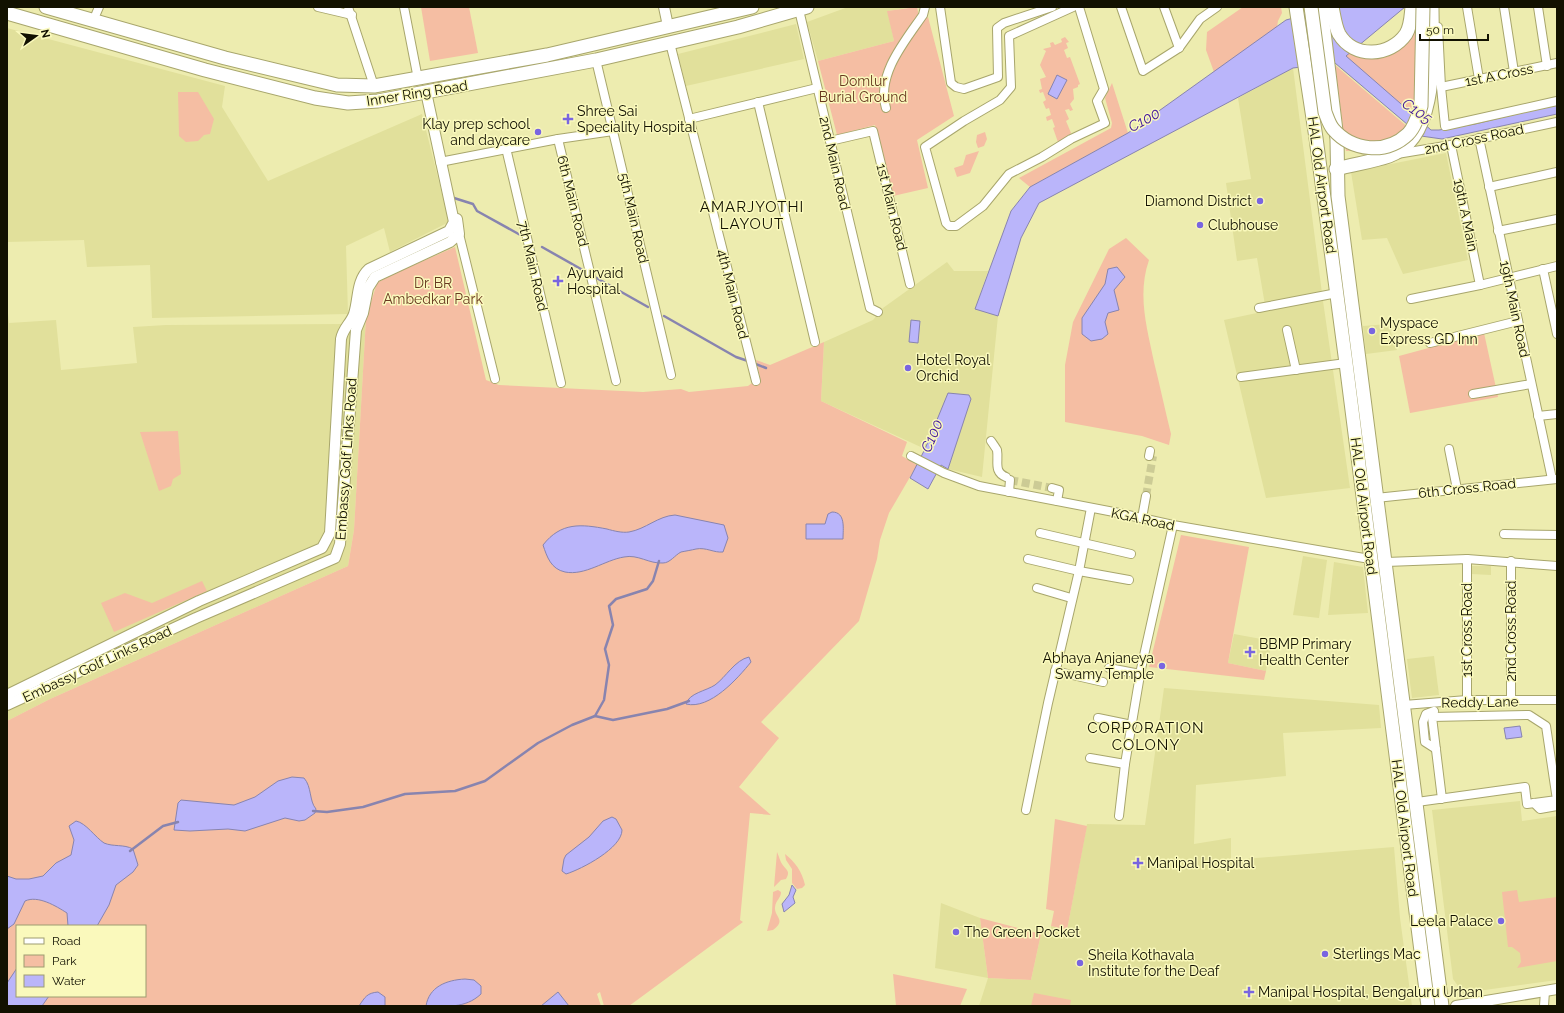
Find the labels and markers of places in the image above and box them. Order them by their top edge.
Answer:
place label: Shree Sai Speciality Hospital [577,103,696,135]
marker: Shree Sai Speciality Hospital [562,113,574,125]
place label: Klay prep school and daycare [422,116,530,148]
marker: Klay prep school and daycare [533,127,543,137]
place label: Diamond District [1145,193,1252,209]
marker: Diamond District [1255,196,1265,206]
place label: Clubhouse [1208,217,1278,233]
marker: Clubhouse [1195,220,1205,230]
place label: Ayurvaid Hospital [567,265,623,297]
marker: Ayurvaid Hospital [552,275,564,287]
place label: Myspace Express GD Inn [1380,315,1478,347]
marker: Myspace Express GD Inn [1367,326,1377,336]
place label: Hotel Royal Orchid [916,352,990,384]
marker: Hotel Royal Orchid [903,363,913,373]
place label: BBMP Primary Health Center [1259,636,1352,668]
marker: BBMP Primary Health Center [1244,646,1256,658]
place label: Abhaya Anjaneya Swamy Temple [1043,650,1154,682]
marker: Abhaya Anjaneya Swamy Temple [1157,661,1167,671]
place label: Manipal Hospital [1147,855,1255,871]
marker: Manipal Hospital [1132,857,1144,869]
place label: Leela Palace [1410,913,1493,929]
marker: Leela Palace [1496,916,1506,926]
place label: The Green Pocket [964,924,1080,940]
marker: The Green Pocket [951,927,961,937]
place label: Sterlings Mac [1333,946,1421,962]
place label: Sheila Kothavala Institute for the Deaf [1088,947,1221,979]
marker: Sterlings Mac [1320,949,1330,959]
marker: Sheila Kothavala Institute for the Deaf [1075,958,1085,968]
place label: Manipal Hospital, Bengaluru Urban [1258,984,1483,1000]
marker: Manipal Hospital, Bengaluru Urban [1243,986,1255,998]

